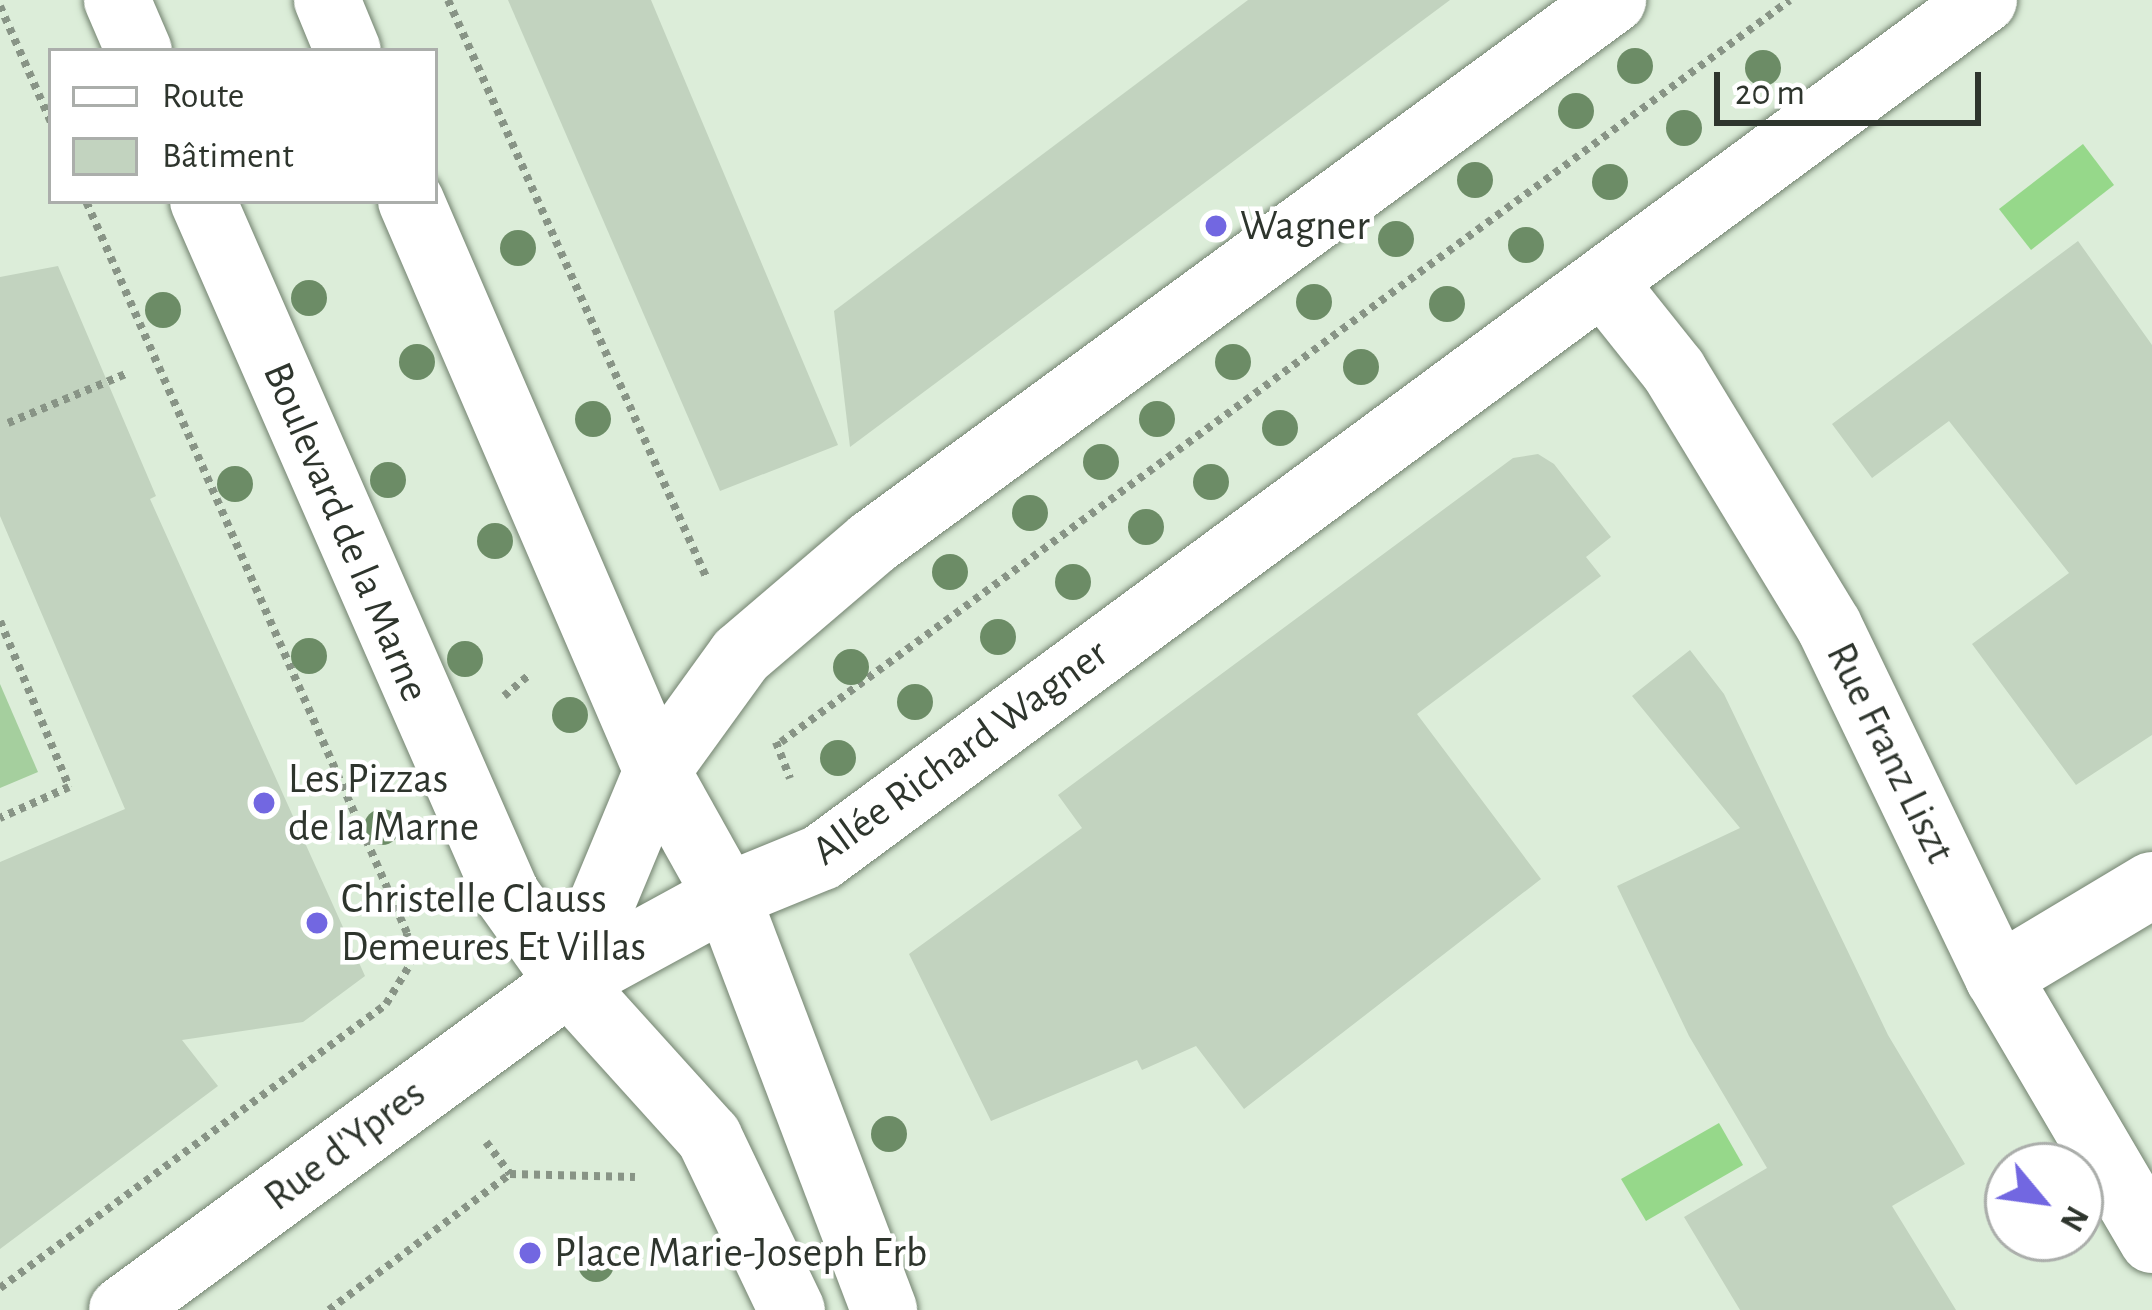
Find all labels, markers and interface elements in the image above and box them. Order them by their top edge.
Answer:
legend [48,48,438,204]
scale bar [1720,48,1987,122]
text: 20 m [1735,75,1805,111]
text: Route [162,78,244,114]
text: Bâtiment [162,138,294,174]
place label: Wagner [1240,201,1370,251]
marker: Wagner [1203,213,1229,239]
street label: Boulevard de la Marne [252,355,440,709]
street label: Allée Richard Wagner [802,628,1118,876]
street label: Rue Franz Liszt [1815,635,1965,871]
place label: Les Pizzas de la Marne [288,754,479,852]
marker: Les Pizzas de la Marne [251,790,277,816]
place label: Christelle Clauss Demeures Et Villas [341,874,646,972]
marker: Christelle Clauss Demeures Et Villas [304,910,330,936]
street label: Rue d'Ypres [255,1068,435,1222]
north arrow [1984,1142,2104,1262]
text: N [2053,1200,2093,1236]
place label: Place Marie-Joseph Erb [554,1228,927,1278]
marker: Place Marie-Joseph Erb [517,1240,543,1266]

